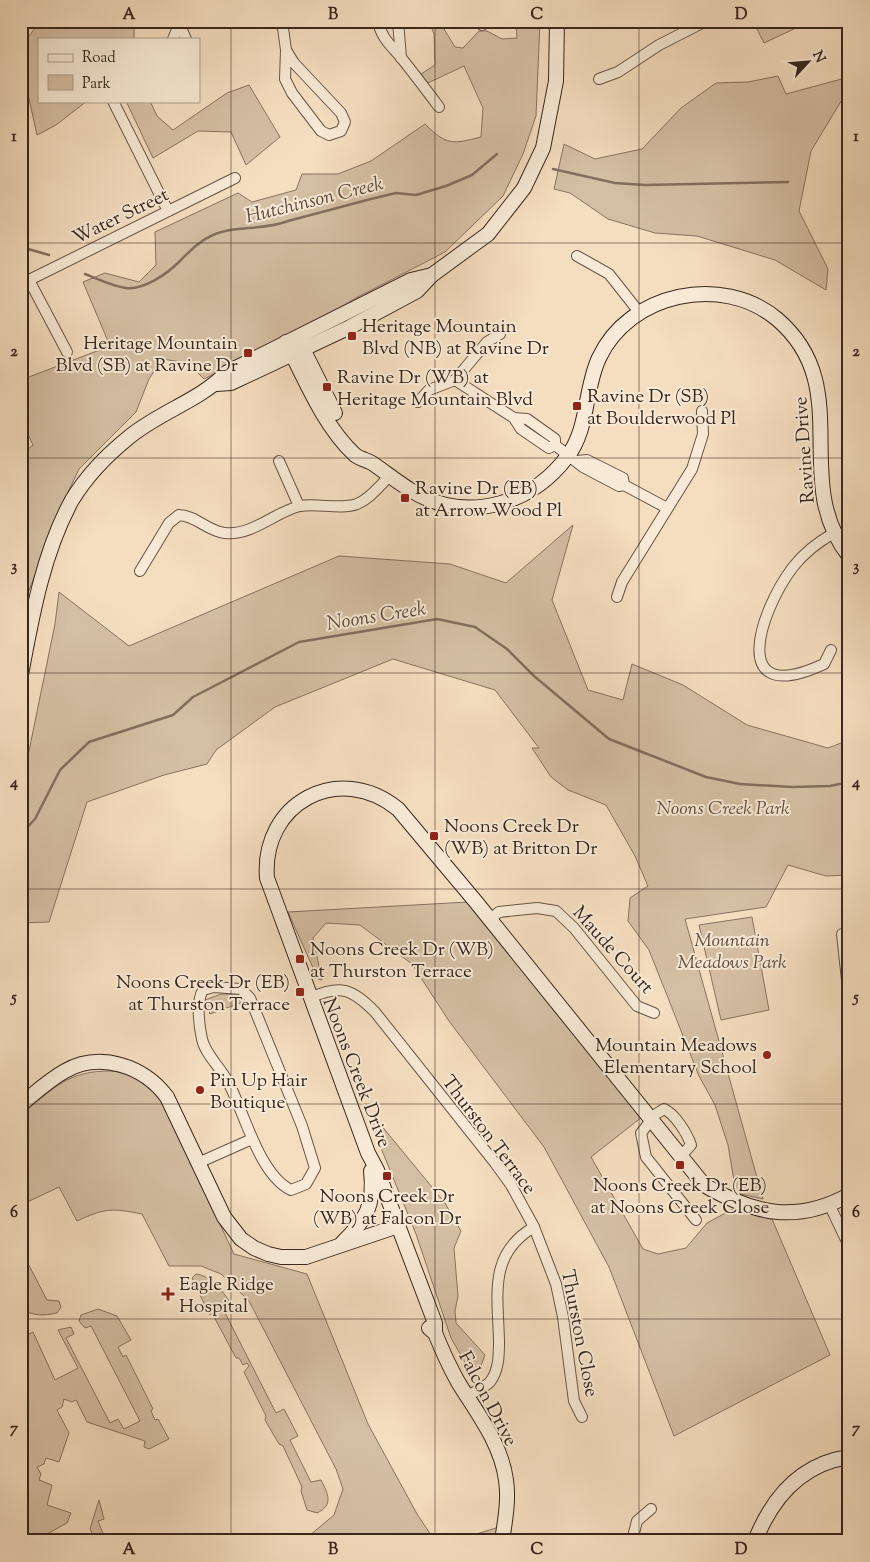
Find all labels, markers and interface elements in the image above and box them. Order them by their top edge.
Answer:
text: A [123,4,136,27]
text: B [328,4,338,27]
text: C [531,4,544,27]
text: D [735,4,748,27]
legend [38,38,200,102]
north arrow [782,38,832,88]
text: Road [82,48,116,69]
text: N [806,48,829,67]
text: Park [82,74,111,95]
text: 1 [11,126,17,149]
text: 1 [853,126,859,149]
water label: Hutchinson Creek [243,170,387,233]
street label: Water Street [68,182,174,252]
place label: Heritage Mountain Blvd (NB) at Ravine Dr [362,314,549,363]
marker: Heritage Mountain Blvd (NB) at Ravine Dr [346,330,358,342]
place label: Heritage Mountain Blvd (SB) at Ravine Dr [56,331,238,380]
text: 2 [10,341,18,364]
text: 2 [852,341,860,364]
marker: Heritage Mountain Blvd (SB) at Ravine Dr [242,347,254,359]
place label: Ravine Dr (WB) at Heritage Mountain Blvd [337,365,533,414]
marker: Ravine Dr (WB) at Heritage Mountain Blvd [321,381,333,393]
place label: Ravine Dr (SB) at Boulderwood Pl [587,384,736,433]
street label: Ravine Drive [788,395,823,504]
marker: Ravine Dr (SB) at Boulderwood Pl [571,400,583,412]
place label: Ravine Dr (EB) at Arrow Wood Pl [415,476,562,525]
marker: Ravine Dr (EB) at Arrow Wood Pl [399,492,411,504]
text: 3 [11,556,18,579]
text: 3 [853,556,860,579]
water label: Noons Creek [325,595,428,640]
text: 4 [9,772,18,795]
text: 4 [851,772,860,795]
park label: Noons Creek Park [656,796,790,823]
place label: Noons Creek Dr (WB) at Britton Dr [444,814,597,863]
marker: Noons Creek Dr (WB) at Britton Dr [428,830,440,842]
street label: Maude Court [565,901,659,1001]
park label: Mountain Meadows Park [677,928,787,977]
place label: Noons Creek Dr (WB) at Thurston Terrace [310,937,494,986]
marker: Noons Creek Dr (WB) at Thurston Terrace [294,953,306,965]
place label: Noons Creek Dr (EB) at Thurston Terrace [116,970,290,1019]
marker: Noons Creek Dr (EB) at Thurston Terrace [294,986,306,998]
text: 5 [9,987,17,1010]
text: 5 [851,987,859,1010]
street label: Noons Creek Drive [315,994,397,1152]
place label: Mountain Meadows Elementary School [595,1033,757,1082]
marker: Mountain Meadows Elementary School [761,1049,773,1061]
place label: Pin Up Hair Boutique [210,1068,307,1117]
street label: Thurston Terrace [434,1070,542,1201]
marker: Pin Up Hair Boutique [194,1084,206,1096]
marker: Noons Creek Dr (EB) at Noons Creek Close [674,1159,686,1171]
marker: Noons Creek Dr (WB) at Falcon Dr [381,1170,393,1182]
place label: Noons Creek Dr (EB) at Noons Creek Close [591,1173,770,1222]
place label: Noons Creek Dr (WB) at Falcon Dr [313,1184,461,1233]
text: 6 [10,1202,18,1225]
text: 6 [852,1202,860,1225]
street label: Thurston Close [553,1267,604,1400]
place label: Eagle Ridge Hospital [179,1272,274,1321]
marker: Eagle Ridge Hospital [161,1287,175,1301]
street label: Falcon Drive [450,1347,523,1452]
text: 7 [10,1418,19,1441]
text: 7 [852,1418,861,1441]
text: A [123,1539,136,1562]
text: B [328,1539,338,1562]
text: C [531,1539,544,1562]
text: D [735,1539,748,1562]

